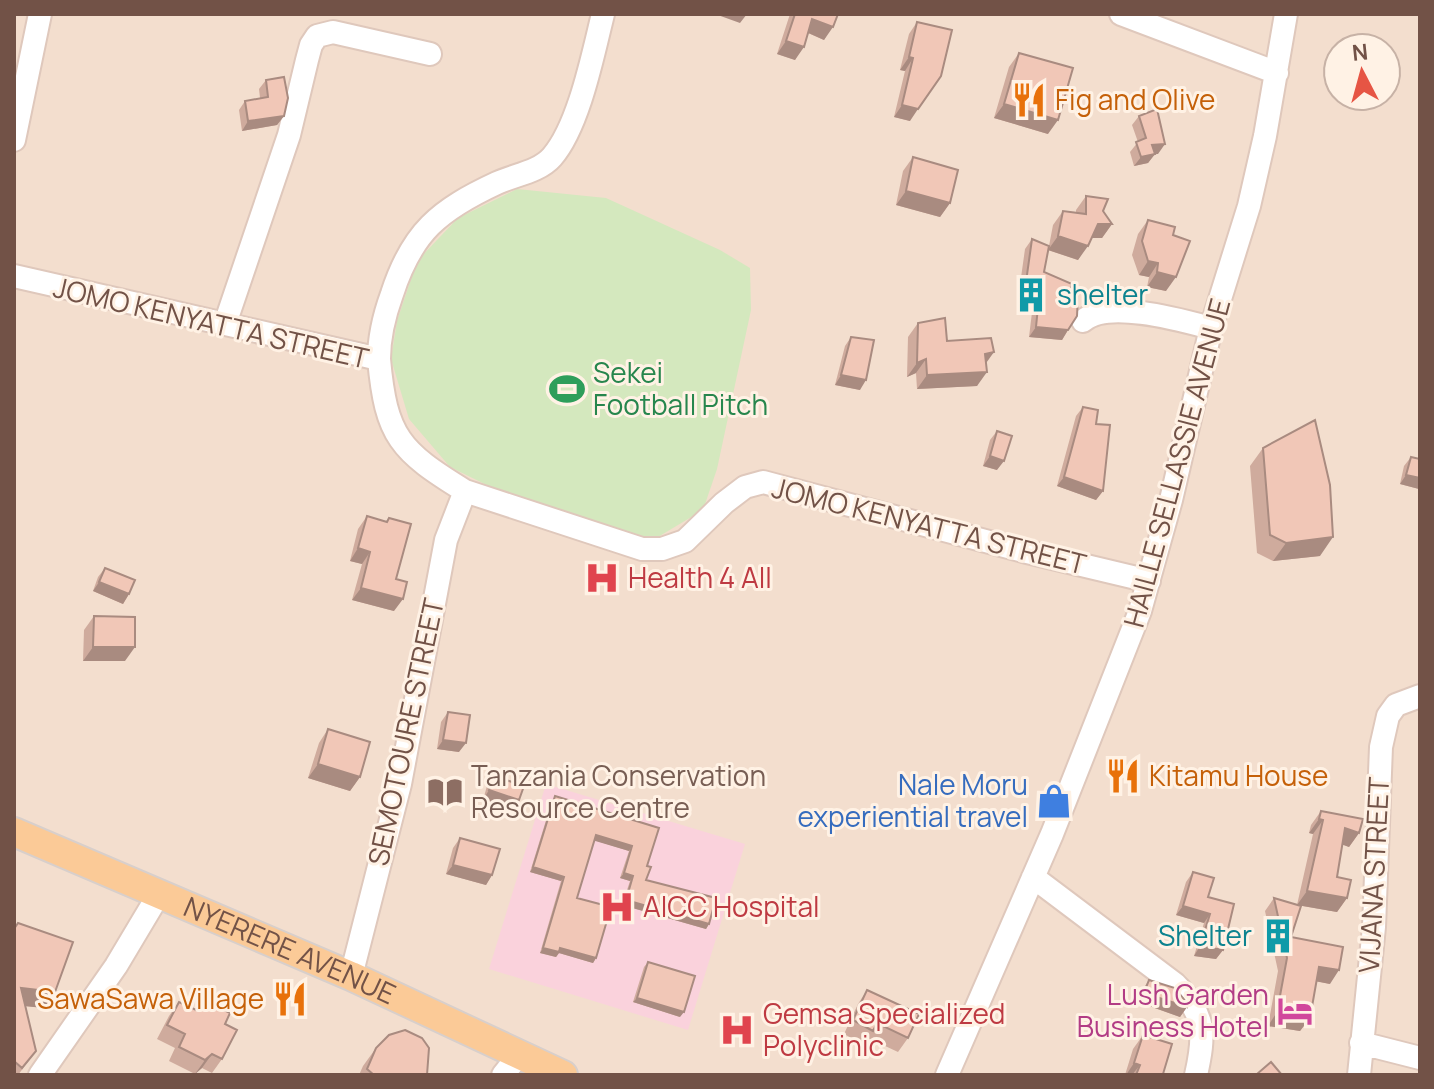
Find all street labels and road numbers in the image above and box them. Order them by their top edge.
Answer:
street label: JOMO KENYATTA STREET [50,267,373,377]
street label: HAILLE SELLASSIE AVENUE [1114,294,1238,631]
street label: JOMO KENYATTA STREET [768,468,1090,583]
street label: SEMOTOURE STREET [358,594,452,869]
street label: VIJANA STREET [1349,776,1397,974]
street label: NYERERE AVENUE [178,887,402,1012]

